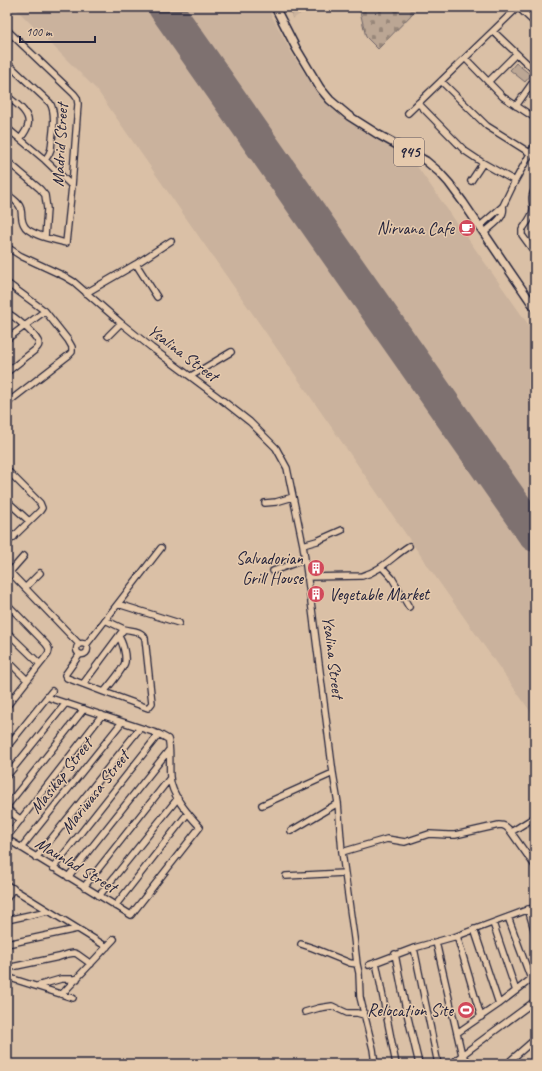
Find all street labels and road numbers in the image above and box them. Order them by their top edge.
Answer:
street label: Madrid Street [47,100,73,187]
road number: 945 [394,138,424,166]
street label: Ysalina Street [144,320,224,388]
street label: Ysalina Street [318,615,349,702]
street label: Masikap Street [25,732,98,818]
street label: Mariwasa Street [56,745,135,838]
street label: Maunlad Street [31,832,123,899]

